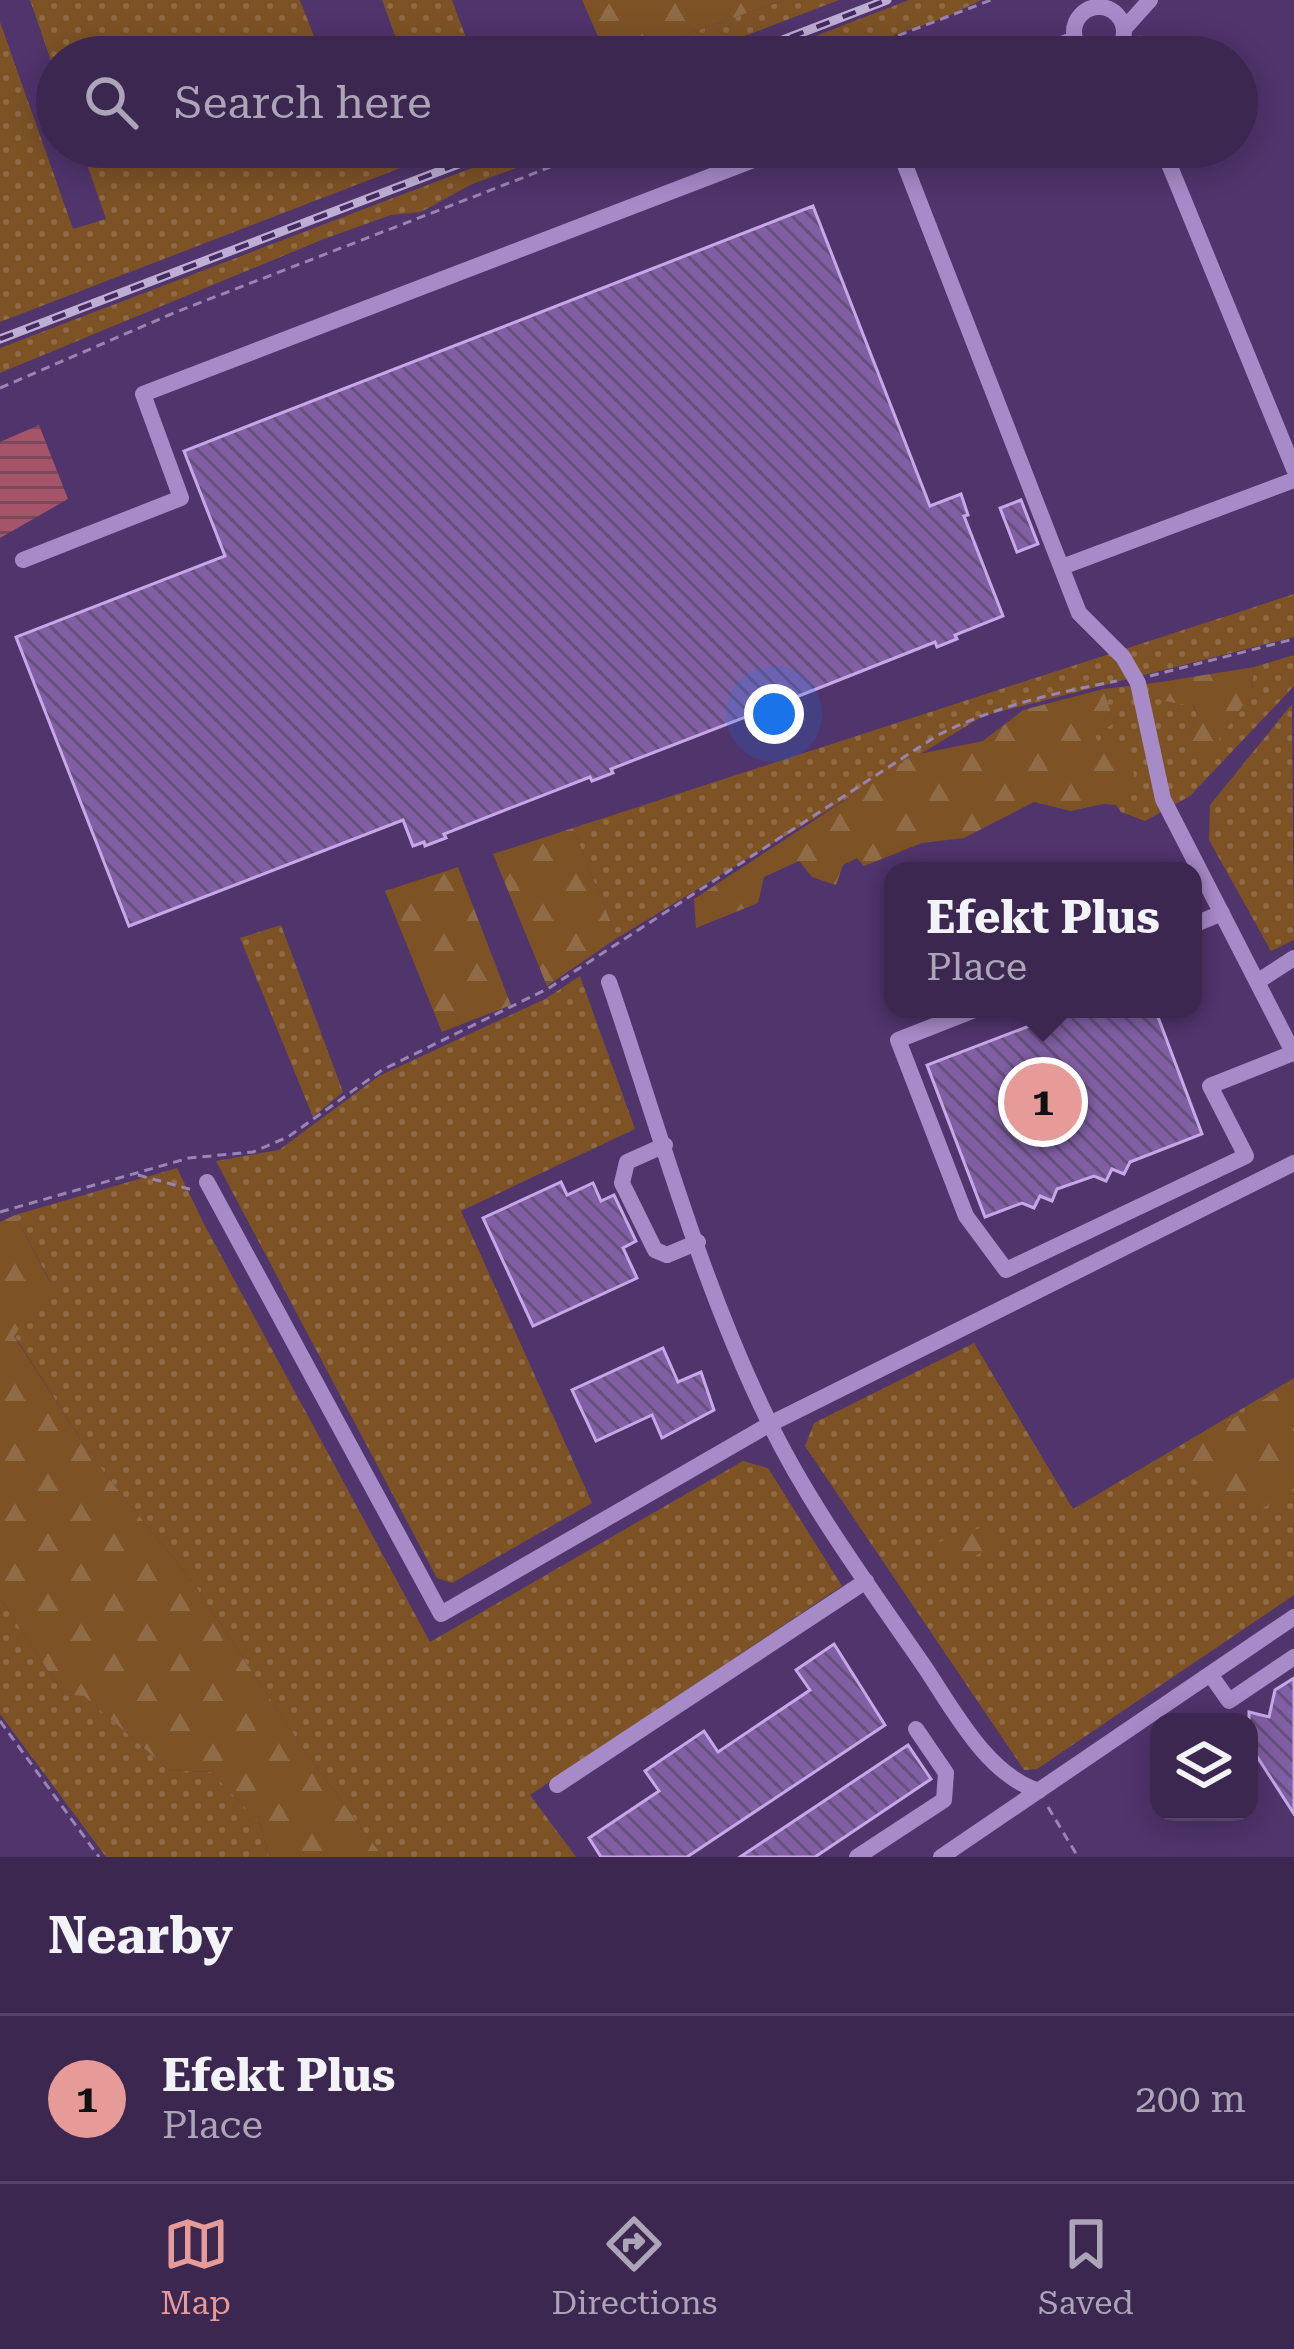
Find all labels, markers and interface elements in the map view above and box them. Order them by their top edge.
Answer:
search box [36,36,1258,168]
icon: search [78,69,144,135]
text: Search here [174,76,432,129]
your location [744,684,804,744]
popup [884,862,1202,1018]
text: Efekt Plus [926,891,1160,944]
text: Place [926,944,1027,990]
pin: 1 [1004,1057,1082,1147]
map controls [1150,1713,1258,1821]
button: layers [1150,1713,1258,1821]
text: Nearby [48,1906,233,1965]
text: Efekt Plus [162,2049,395,2102]
text: 1 [76,2076,98,2122]
text: 200 m [1135,2076,1246,2122]
text: Place [162,2102,263,2148]
tab: Map [160,2211,231,2322]
tab: Directions [551,2211,717,2322]
tab: Saved [1038,2211,1134,2322]

